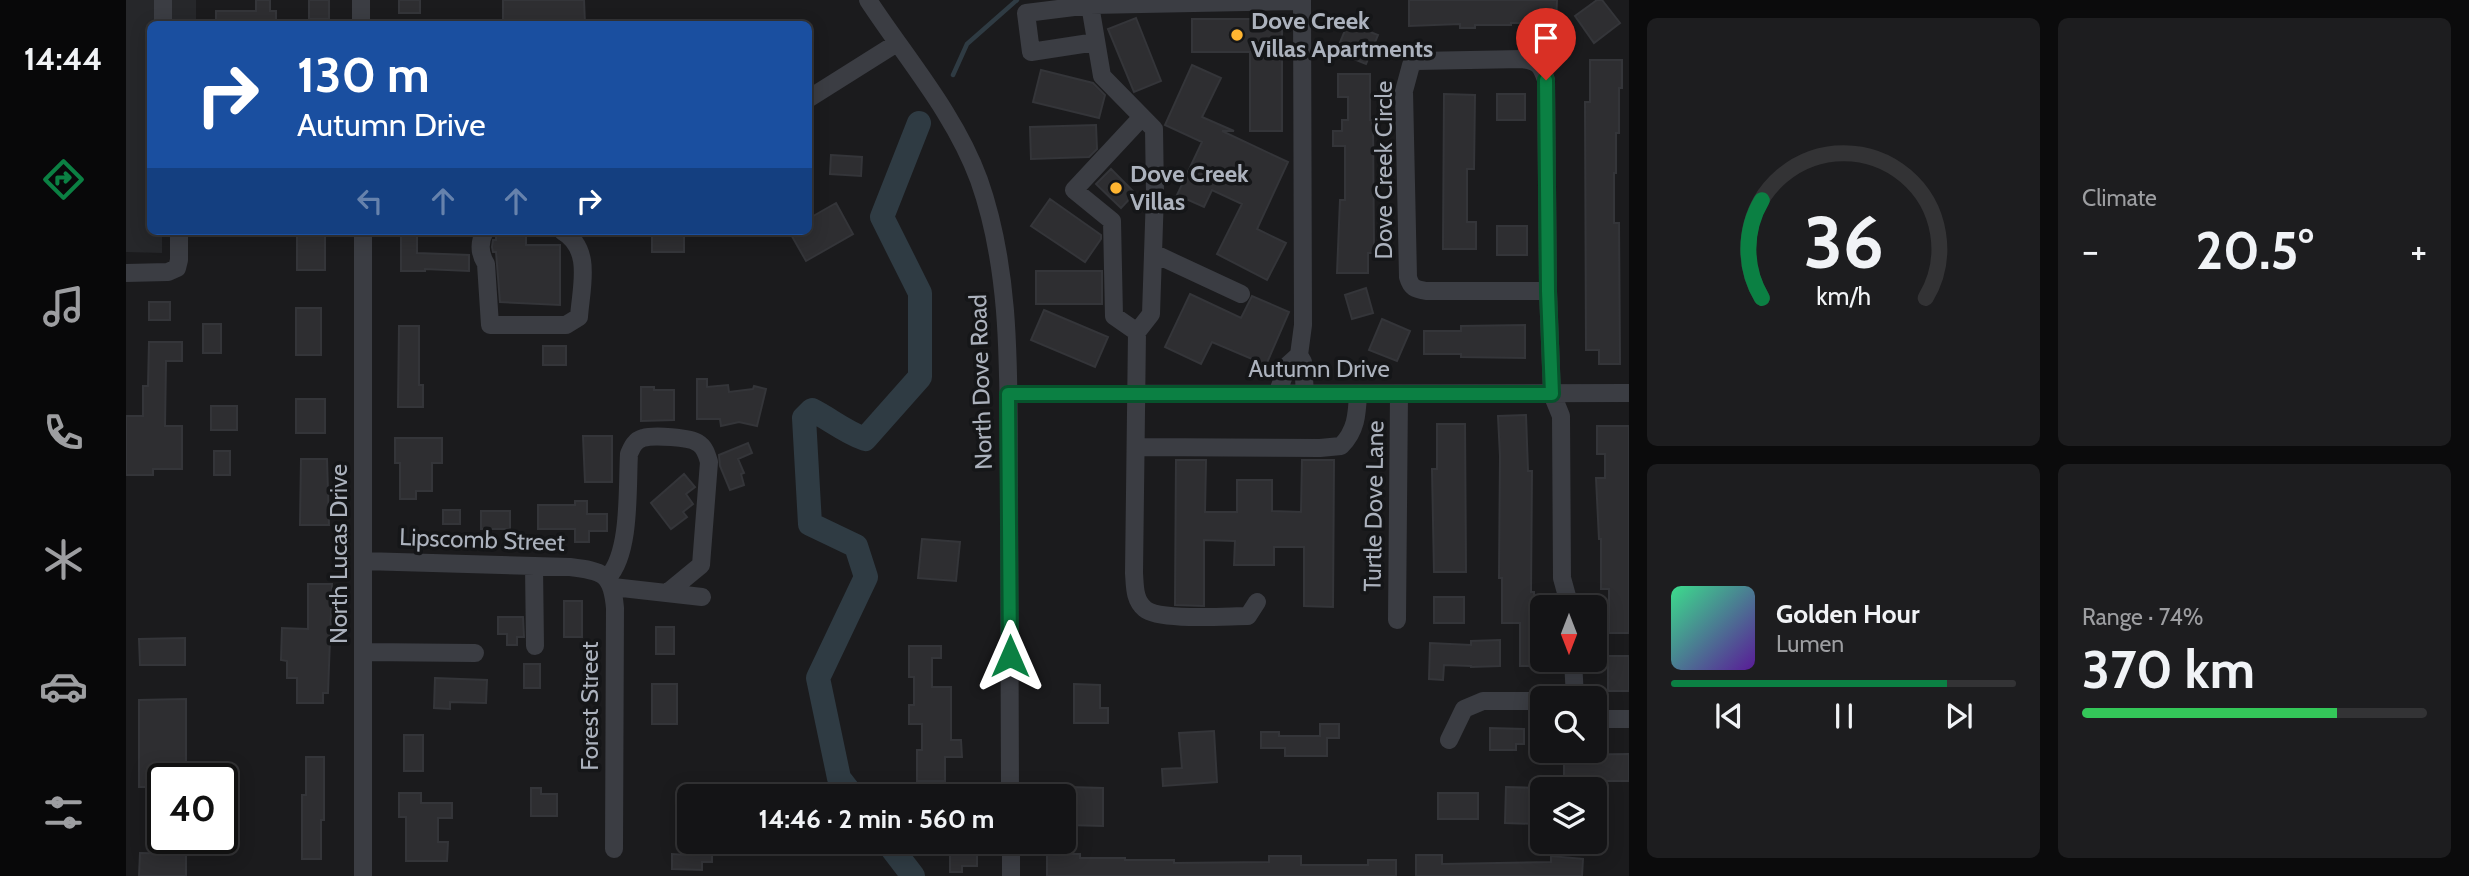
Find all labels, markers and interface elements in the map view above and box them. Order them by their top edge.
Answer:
place label: Dove Creek Villas Apartments [1251,6,1433,63]
pin [1516,8,1576,80]
icon: arrive [1527,19,1565,57]
marker: Dove Creek Villas Apartments [1229,27,1245,43]
text: 14:44 [24,39,102,78]
text: 130 m [297,45,430,104]
icon: right [182,49,273,140]
street label: Dove Creek Circle [1369,81,1398,259]
text: Autumn Drive [297,105,486,144]
icon: directions [39,155,88,204]
place label: Dove Creek Villas [1130,159,1249,216]
marker: Dove Creek Villas [1108,180,1124,196]
icon: left [351,182,389,220]
icon: ahead [424,182,462,220]
icon: ahead [497,182,535,220]
icon: right [570,182,608,220]
text: Climate [2082,184,2157,212]
text: 36 [1803,198,1884,286]
text: 20.5° [2195,219,2314,282]
text: − [2082,227,2099,274]
text: + [2410,227,2427,274]
text: km/h [1816,281,1871,311]
icon: music [39,282,88,331]
street label: North Dove Road [963,294,998,470]
street label: Autumn Drive [1248,354,1390,383]
icon: phone [39,408,88,457]
street label: Turtle Dove Lane [1358,420,1389,592]
street label: North Lucas Drive [324,464,353,644]
street label: Lipscomb Street [399,522,565,557]
icon: climate [39,535,88,584]
north arrow [1530,595,1606,672]
map controls [1530,595,1607,854]
text: Golden Hour [1776,598,1919,630]
text: Range · 74% [2082,603,2203,631]
position arrow [973,619,1047,693]
text: Lumen [1776,630,1844,658]
text: 370 km [2082,638,2255,701]
street label: Forest Street [575,641,604,771]
icon: car [39,662,88,711]
button: search [1530,686,1607,763]
icon: previous [1710,697,1748,735]
icon: pause [1825,697,1863,735]
icon: next [1940,697,1978,735]
speed limit sign: 40 [147,763,238,854]
button: layers [1530,777,1607,854]
icon: filters [39,788,88,837]
text: 14:46 · 2 min · 560 m [759,803,994,835]

